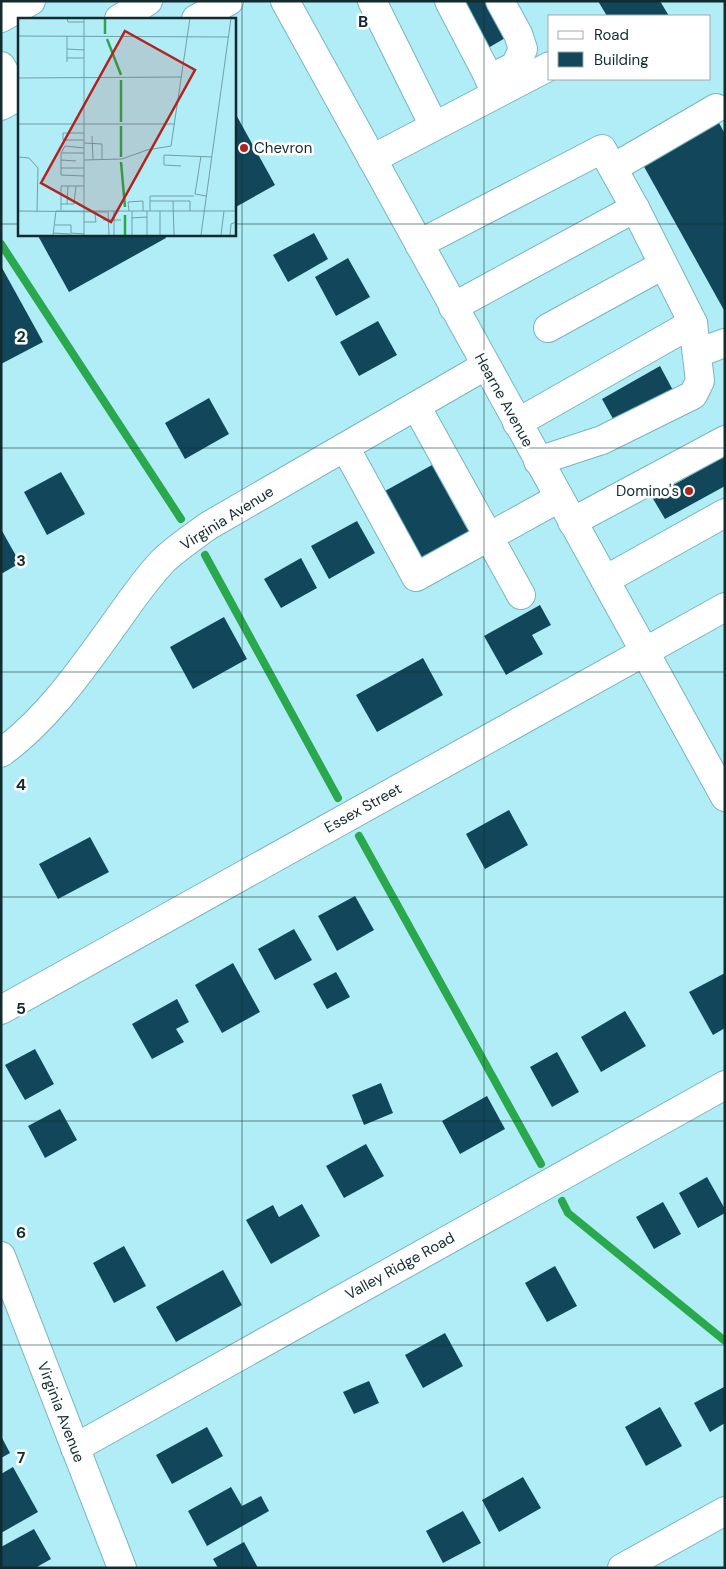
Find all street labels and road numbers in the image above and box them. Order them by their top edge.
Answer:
street label: Hearne Avenue [470,349,538,451]
street label: Virginia Avenue [177,481,277,555]
street label: Essex Street [321,778,405,838]
street label: Valley Ridge Road [342,1228,458,1304]
street label: Virginia Avenue [33,1359,89,1465]

